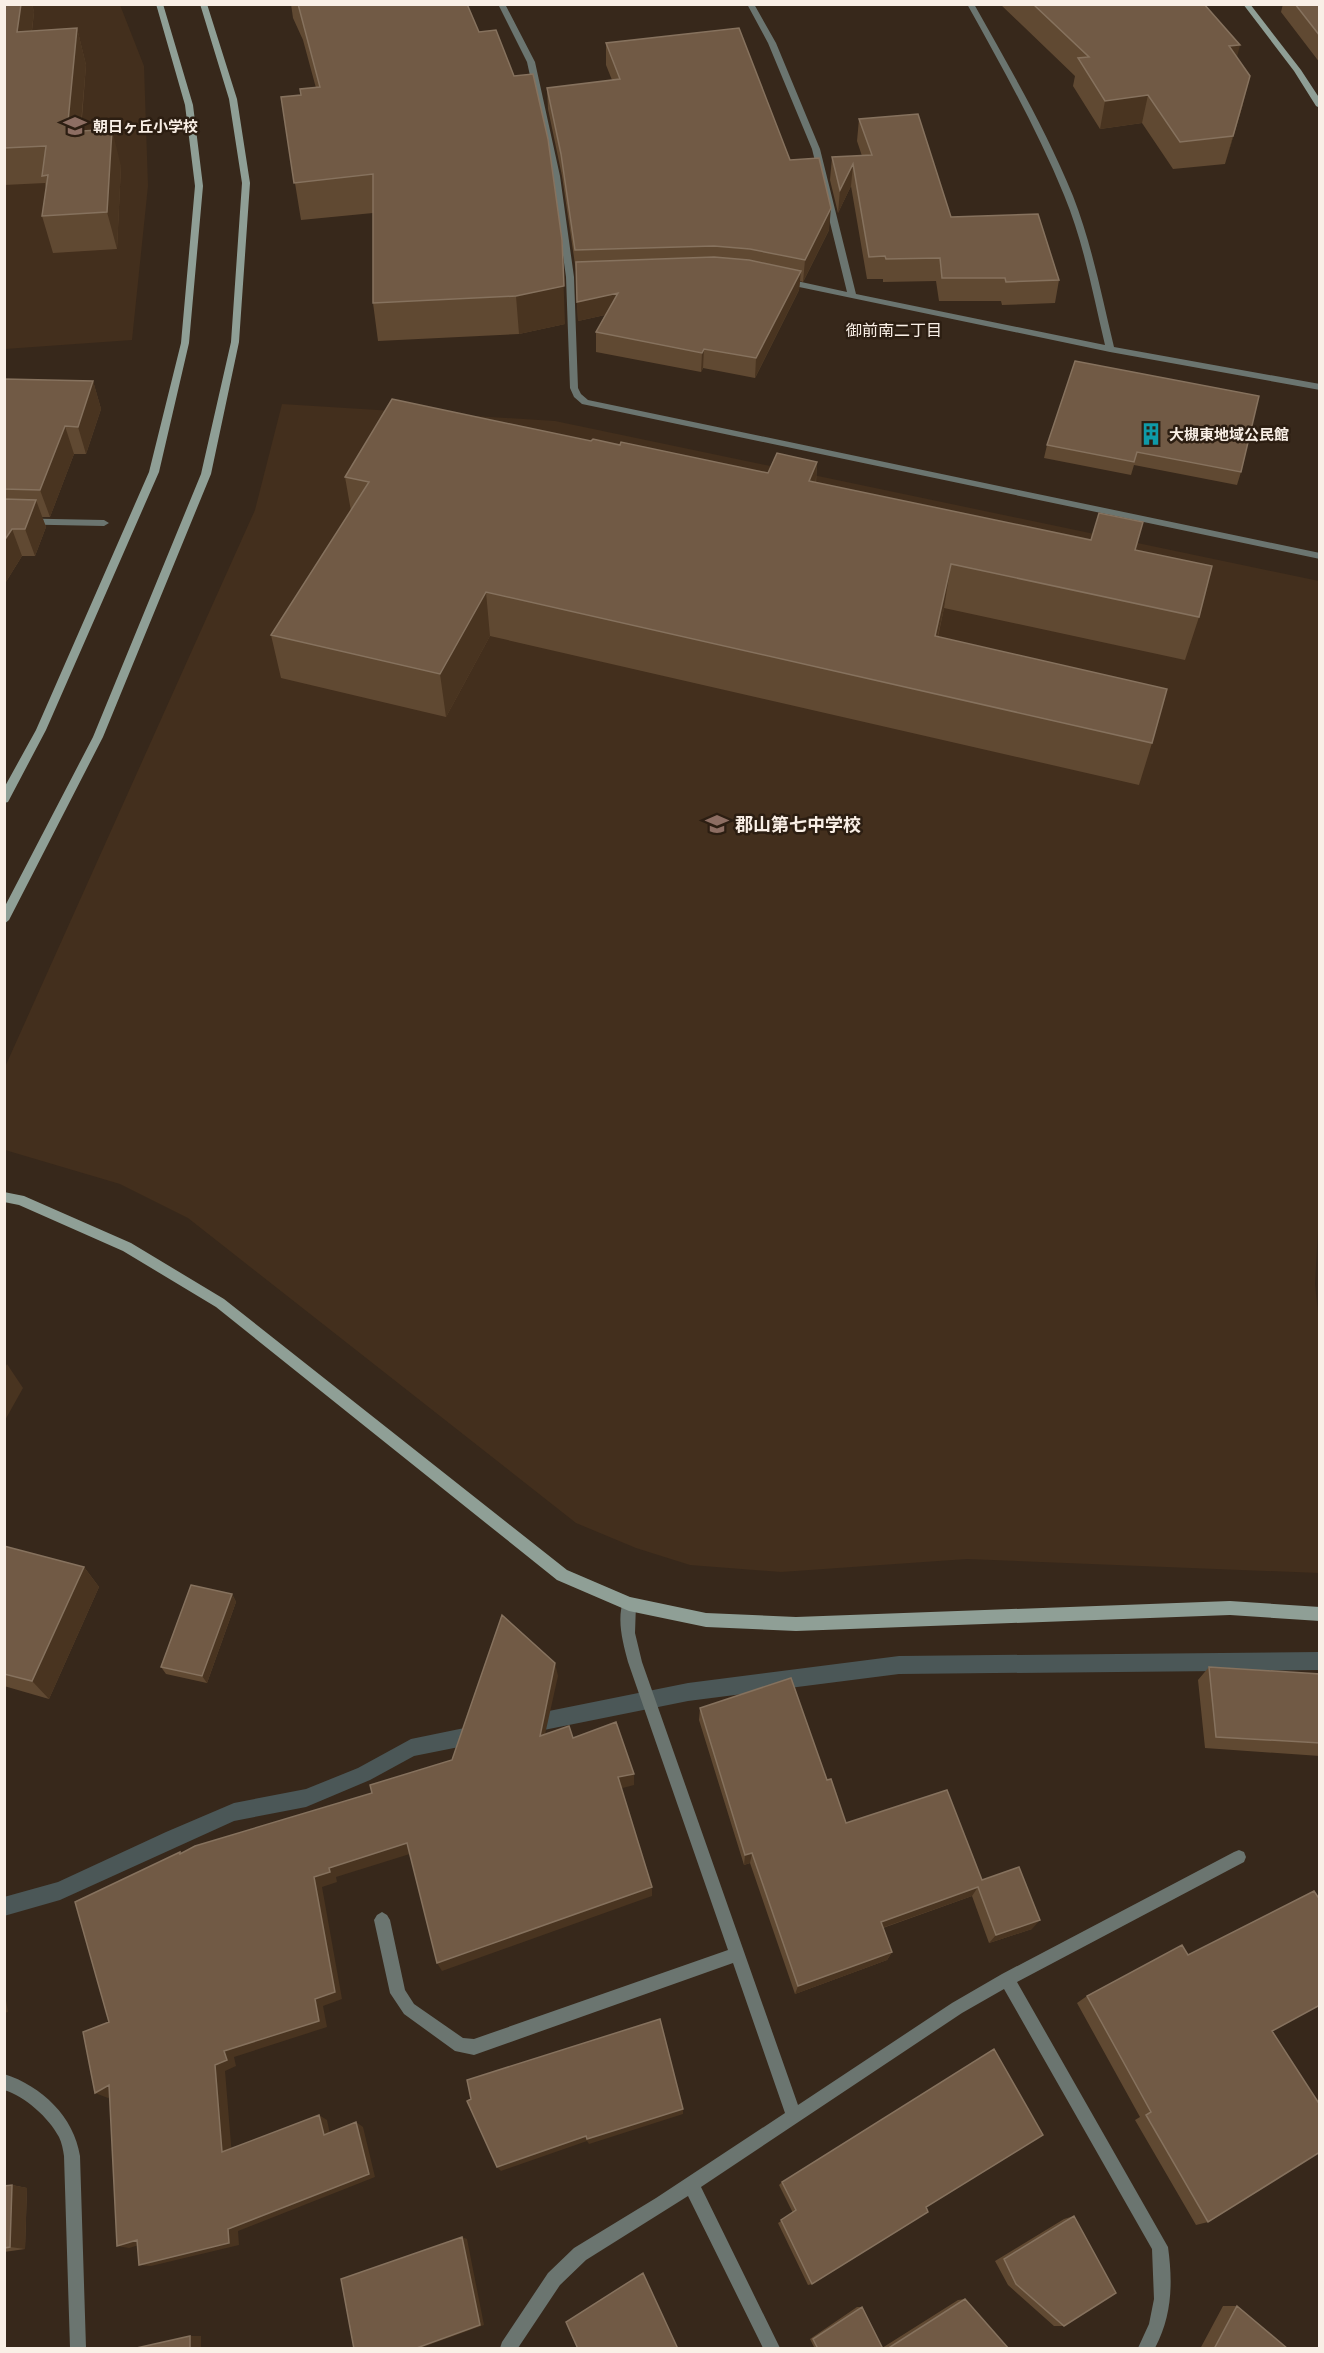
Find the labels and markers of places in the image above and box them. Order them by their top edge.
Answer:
school or university icon: 朝日ヶ丘小学校 [62,113,88,139]
place label: 朝日ヶ丘小学校 [93,115,198,138]
building icon: 大槻東地域公民館 [1138,421,1164,447]
place label: 大槻東地域公民館 [1169,423,1289,446]
school or university icon: 郡山第七中学校 [704,811,730,837]
place label: 郡山第七中学校 [735,811,861,838]

